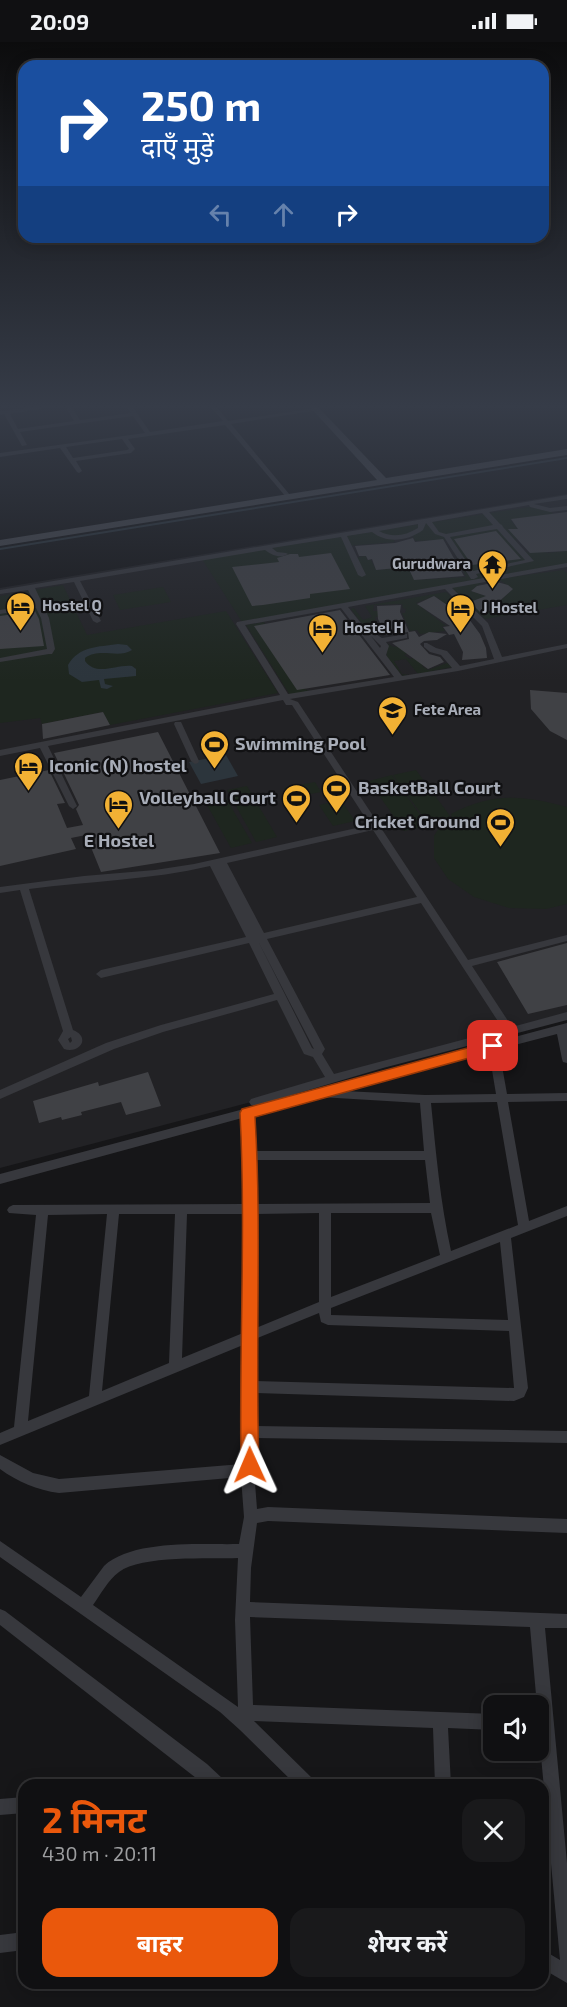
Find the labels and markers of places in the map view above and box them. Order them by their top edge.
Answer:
temple icon: Gurudwara [476,548,508,590]
place label: Gurudwara [392,554,471,572]
hotel icon: Hostel Q [5,590,37,632]
hotel icon: J Hostel [445,592,477,634]
place label: Hostel Q [42,596,102,615]
place label: J Hostel [482,598,538,616]
hotel icon: Hostel H [307,612,339,654]
place label: Hostel H [344,618,404,636]
school or university icon: Fete Area [377,694,409,736]
place label: Fete Area [414,700,481,718]
sports icon: Swimming Pool [198,728,230,770]
place label: Swimming Pool [235,732,366,754]
hotel icon: Iconic (N) hostel [12,750,44,792]
place label: Iconic (N) hostel [49,754,187,776]
sports icon: BasketBall Court [321,772,353,814]
place label: BasketBall Court [358,776,501,798]
sports icon: Volleyball Court [281,782,313,824]
place label: Volleyball Court [139,786,277,808]
hotel icon: E Hostel [103,788,135,830]
sports icon: Cricket Ground [485,806,517,848]
place label: Cricket Ground [354,810,480,832]
place label: E Hostel [84,829,154,851]
pin [467,1020,518,1071]

